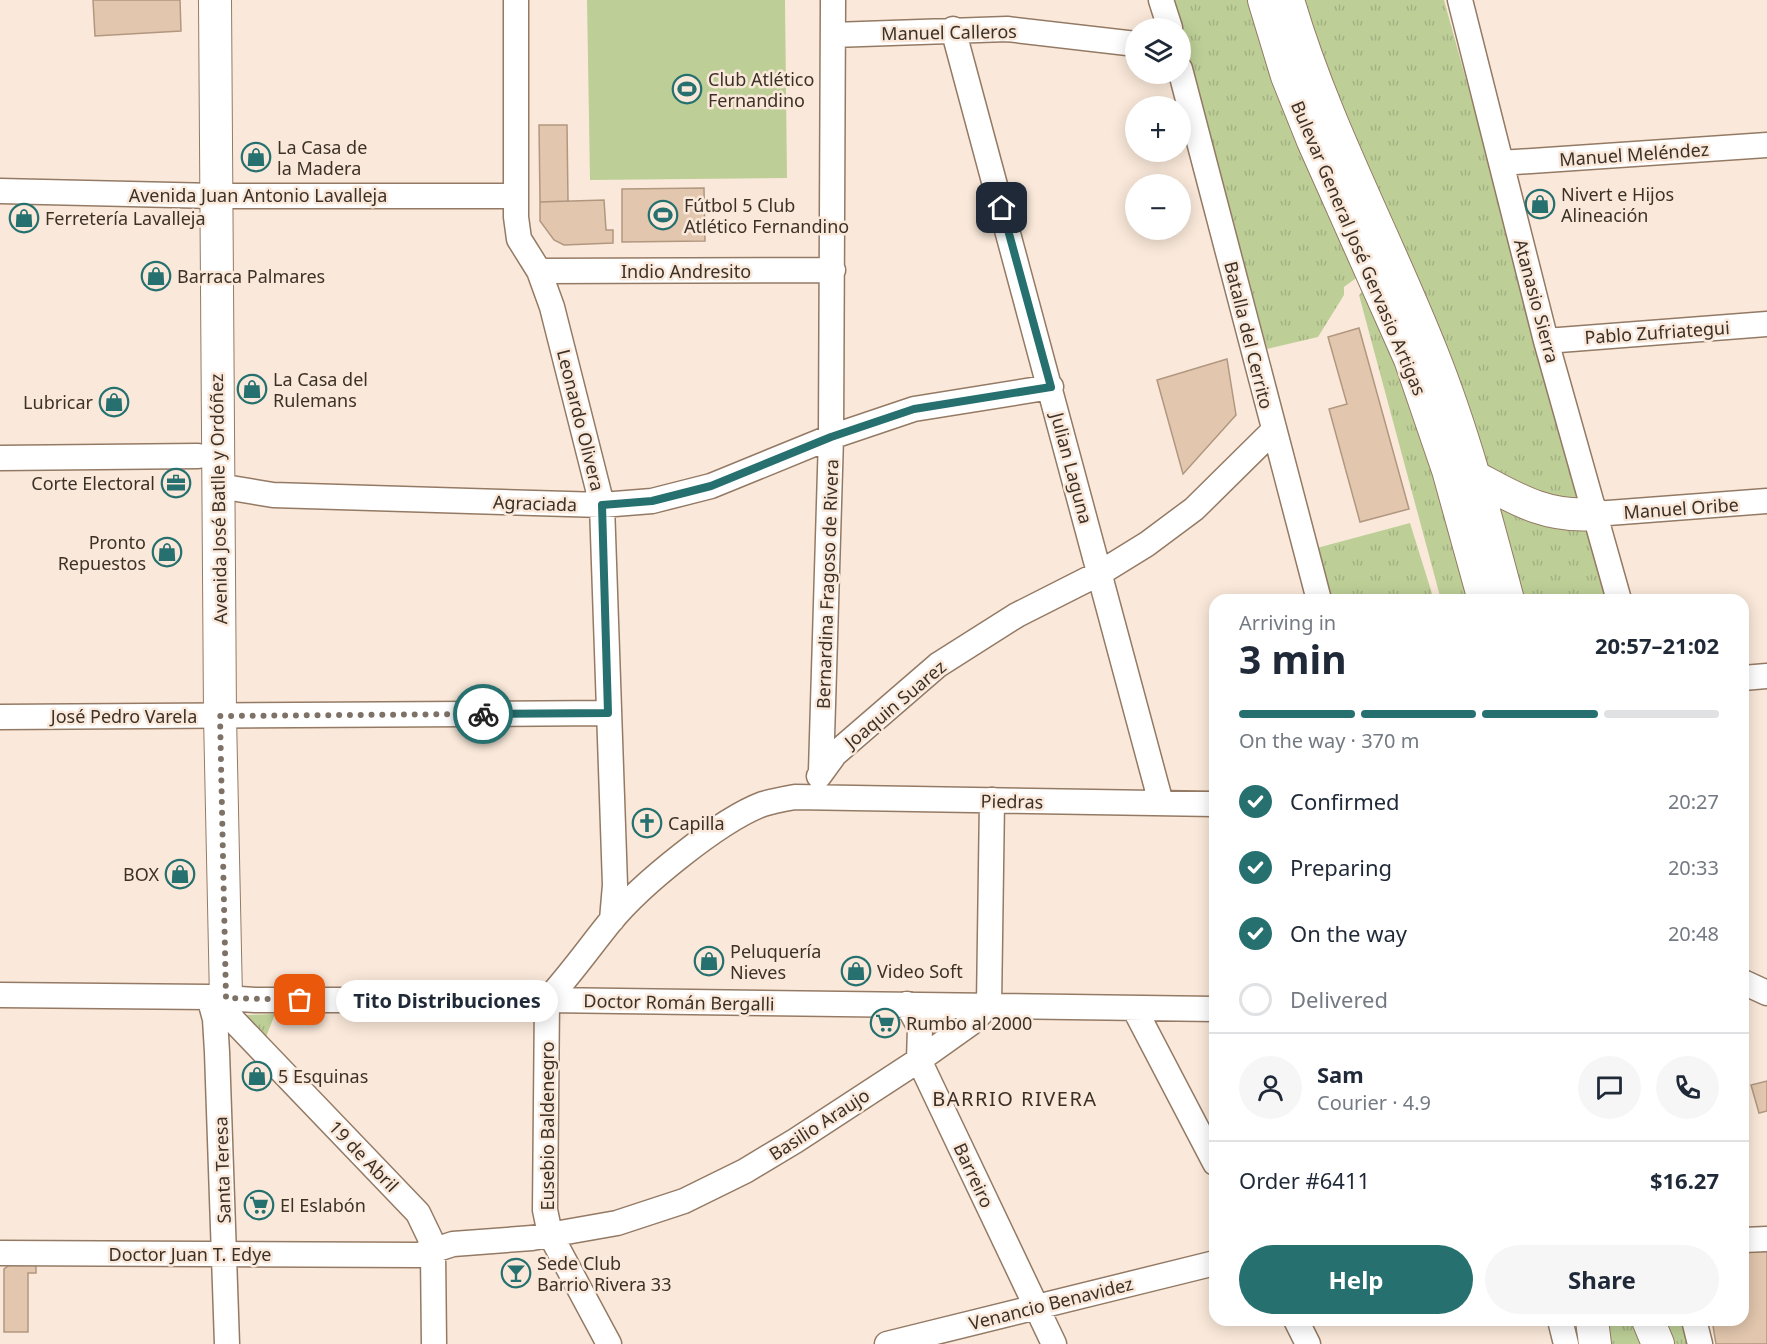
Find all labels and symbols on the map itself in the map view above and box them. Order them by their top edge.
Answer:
street label: Manuel Calleros [881,19,1017,45]
place label: Club Atlético Fernandino [708,67,814,112]
sports icon: Club Atlético Fernandino [671,73,703,105]
street label: Bulevar General José Gervasio Artigas [1286,97,1432,399]
place label: La Casa de la Madera [277,135,367,180]
street label: Manuel Meléndez [1558,137,1710,171]
shop icon: La Casa de la Madera [240,141,272,173]
pin [976,182,1027,233]
place label: Nivert e Hijos Alineación [1561,182,1674,227]
street label: Avenida Juan Antonio Lavalleja [129,183,387,207]
shop icon: Nivert e Hijos Alineación [1524,188,1556,220]
place label: Fútbol 5 Club Atlético Fernandino [684,193,849,238]
sports icon: Fútbol 5 Club Atlético Fernandino [647,199,679,231]
shop icon: Ferretería Lavalleja [8,202,40,234]
place label: Ferretería Lavalleja [45,206,206,230]
street label: Atanasio Sierra [1509,236,1565,366]
street label: Indio Andresito [621,259,751,283]
street label: Batalla del Cerrito [1219,259,1279,411]
shop icon: Barraca Palmares [140,260,172,292]
place label: Barraca Palmares [177,264,325,288]
street label: Pablo Zufriategui [1584,315,1730,349]
street label: Leonardo Olivera [552,347,610,493]
place label: La Casa del Rulemans [273,367,368,412]
shop icon: La Casa del Rulemans [236,373,268,405]
street label: Avenida José Batlle y Ordóñez [204,374,232,624]
shop icon: Lubricar [98,386,130,418]
place label: Lubricar [23,390,94,414]
street label: Julian Laguna [1045,408,1098,526]
street label: Bernardina Fragoso de Rivera [811,459,843,709]
office icon: Corte Electoral [160,467,192,499]
place label: Corte Electoral [31,471,155,495]
street label: Agraciada [492,490,578,516]
street label: Manuel Oribe [1623,492,1739,524]
place label: Pronto Repuestos [58,530,146,575]
shop icon: Pronto Repuestos [151,536,183,568]
street label: Joaquin Suarez [838,655,951,755]
courier [453,684,513,744]
street label: José Pedro Varela [49,704,197,728]
street label: Piedras [981,788,1043,814]
church icon: Capilla [631,807,663,839]
place label: Capilla [668,811,725,835]
shop icon: BOX [164,858,196,890]
place label: BOX [123,862,159,886]
place label: Peluquería Nieves [730,939,821,984]
shop icon: Peluquería Nieves [693,945,725,977]
shop icon: Video Soft [840,955,872,987]
place label: Video Soft [877,959,963,983]
pin [274,974,325,1025]
callout: Tito Distribuciones [336,979,558,1021]
street label: Doctor Román Bergalli [583,988,775,1016]
supermarket icon: Rumbo al 2000 [869,1007,901,1039]
place label: Rumbo al 2000 [906,1011,1032,1035]
street label: Eusebio Baldenegro [535,1041,559,1211]
shop icon: 5 Esquinas [241,1060,273,1092]
place label: 5 Esquinas [278,1064,368,1088]
street label: Basilio Araujo [764,1083,874,1165]
district label: BARRIO RIVERA [932,1085,1098,1112]
street label: 19 de Abril [324,1115,404,1197]
street label: Santa Teresa [208,1116,236,1224]
street label: Barreiro [949,1139,999,1211]
supermarket icon: El Eslabón [243,1189,275,1221]
place label: El Eslabón [280,1193,366,1217]
street label: Doctor Juan T. Edye [109,1242,271,1266]
place label: Sede Club Barrio Rivera 33 [537,1251,671,1296]
bar icon: Sede Club Barrio Rivera 33 [500,1257,532,1289]
street label: Venancio Benavidez [967,1271,1135,1335]

